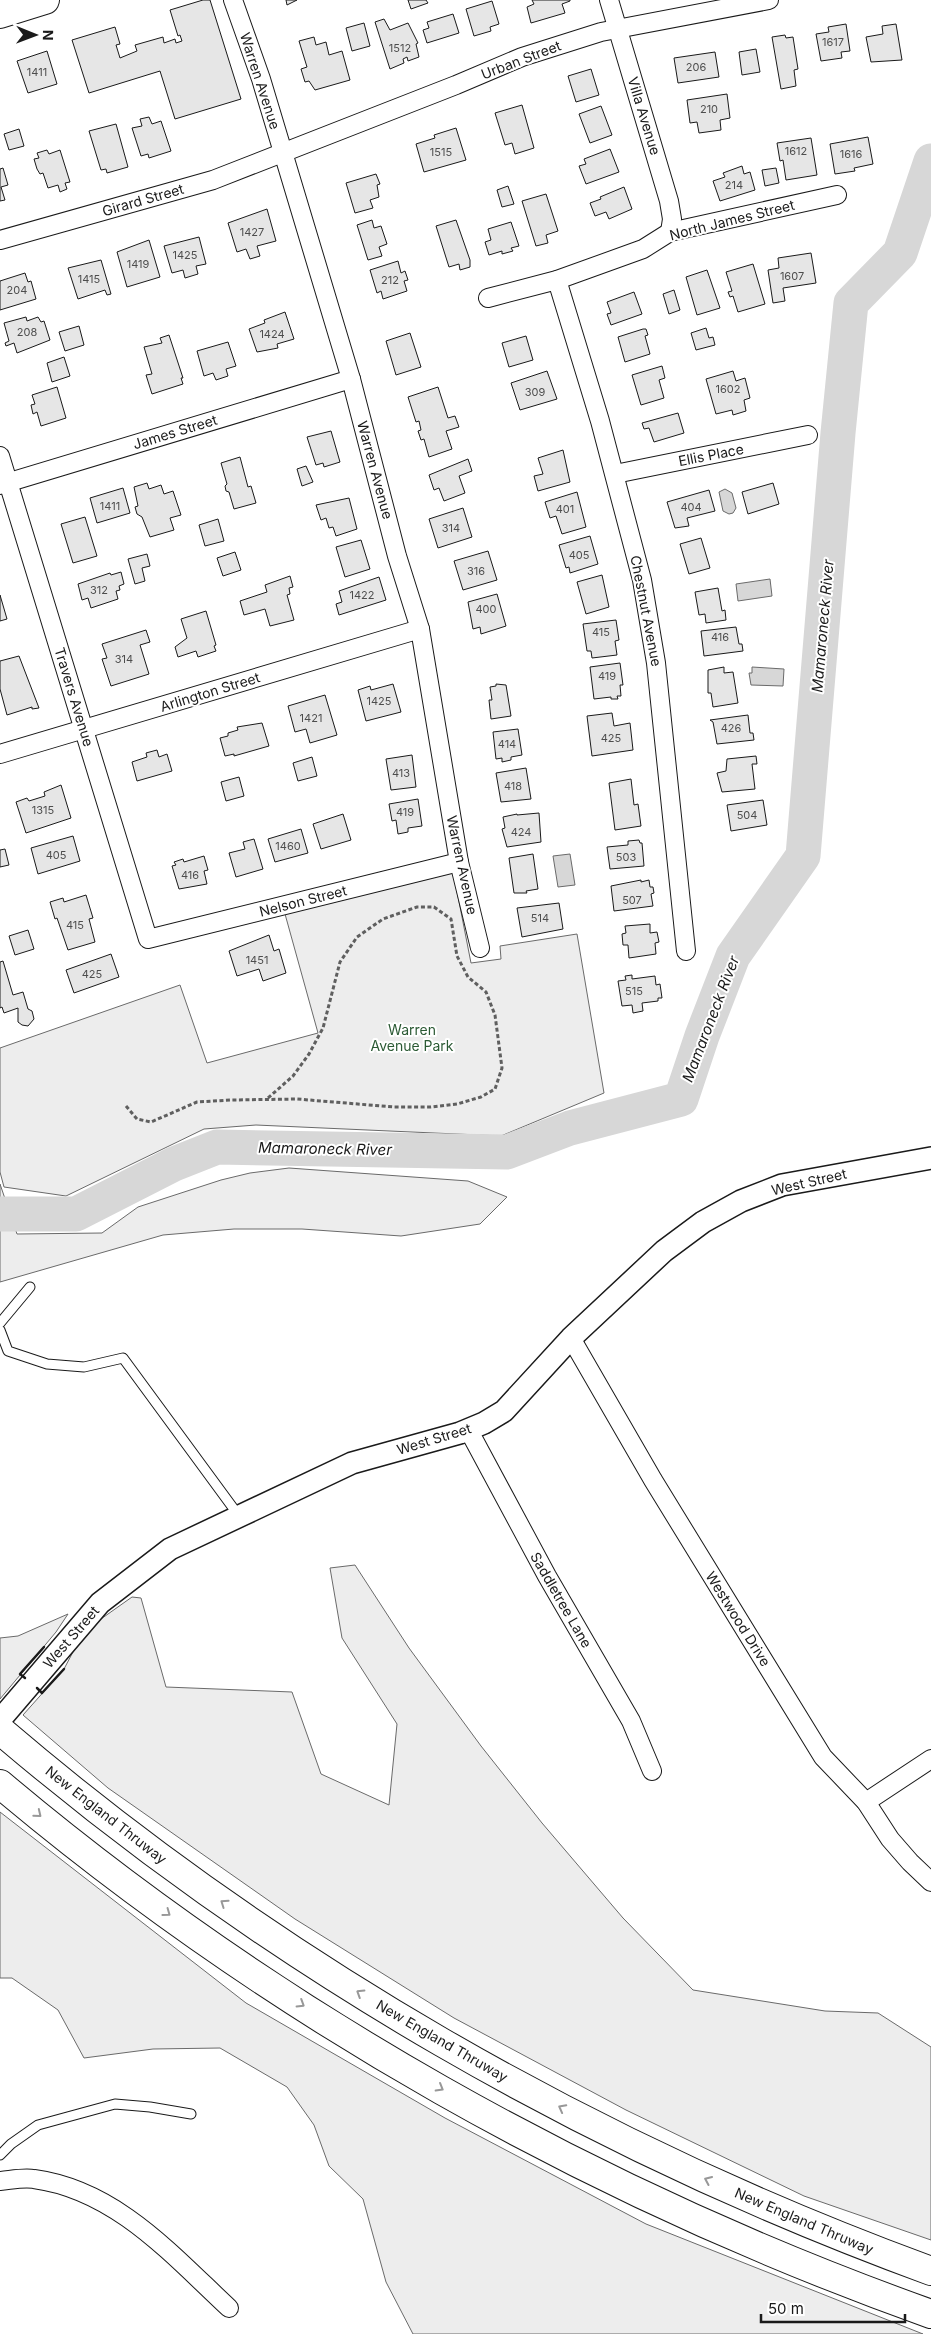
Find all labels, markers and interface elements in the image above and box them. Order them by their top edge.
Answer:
north arrow [10,10,60,60]
text: N [40,30,57,41]
street label: Warren Avenue [237,30,284,132]
house number: 1617 [822,35,844,49]
street label: Urban Street [478,36,564,83]
house number: 1512 [389,41,411,55]
house number: 206 [686,60,706,74]
house number: 1411 [27,65,47,79]
street label: Villa Avenue [625,75,664,157]
house number: 210 [700,102,718,116]
house number: 1612 [785,144,807,158]
house number: 1515 [430,145,452,159]
house number: 1616 [840,147,862,161]
house number: 214 [725,178,743,192]
street label: Girard Street [100,180,186,219]
street label: North James Street [668,196,797,243]
house number: 1427 [240,225,264,239]
house number: 1425 [173,248,198,262]
house number: 1419 [127,257,150,271]
house number: 1607 [780,269,804,283]
house number: 1415 [78,272,101,286]
house number: 212 [381,273,399,287]
house number: 204 [7,283,27,297]
house number: 208 [17,325,37,339]
house number: 1424 [259,327,285,341]
house number: 1602 [716,382,740,396]
house number: 309 [525,385,545,399]
street label: James Street [131,411,219,452]
street label: Warren Avenue [354,419,397,521]
street label: Ellis Place [677,440,745,469]
house number: 1411 [100,499,120,513]
house number: 404 [680,500,702,514]
house number: 401 [556,502,574,516]
house number: 314 [442,521,460,535]
house number: 405 [569,548,590,562]
street label: Chestnut Avenue [627,554,666,668]
water label: Mamaroneck River [807,558,838,693]
house number: 316 [467,564,485,578]
house number: 312 [90,583,108,597]
house number: 1422 [350,588,375,602]
house number: 400 [476,602,497,616]
house number: 415 [592,625,610,639]
house number: 416 [711,630,729,644]
street label: Travers Avenue [51,645,98,748]
house number: 314 [115,652,133,666]
street label: Arlington Street [158,668,262,715]
house number: 419 [598,669,616,683]
house number: 1425 [367,694,392,708]
house number: 1421 [300,711,322,725]
house number: 426 [721,721,741,735]
house number: 425 [601,731,622,745]
house number: 414 [498,737,516,751]
house number: 413 [392,766,410,780]
house number: 418 [504,779,522,793]
house number: 1315 [32,803,55,817]
house number: 419 [396,805,414,819]
house number: 504 [737,808,757,822]
street label: Warren Avenue [444,814,481,916]
house number: 424 [511,825,531,839]
house number: 1460 [275,839,301,853]
house number: 405 [46,848,67,862]
house number: 503 [616,850,636,864]
house number: 416 [181,868,199,882]
street label: Nelson Street [257,881,349,920]
house number: 507 [622,893,642,907]
house number: 514 [531,911,549,925]
house number: 415 [66,918,84,932]
house number: 1451 [246,953,268,967]
water label: Mamaroneck River [678,953,743,1085]
house number: 425 [82,967,103,981]
house number: 515 [625,984,643,998]
park label: Warren Avenue Park [370,1021,454,1054]
water label: Mamaroneck River [258,1138,392,1159]
street label: West Street [770,1165,849,1198]
street label: West Street [395,1419,473,1458]
street label: Saddletree Lane [527,1549,596,1651]
street label: Westwood Drive [702,1568,774,1669]
street label: West Street [39,1602,102,1671]
street label: New England Thruway [42,1762,170,1867]
one-way arrow [32,1809,41,1817]
one-way arrow [221,1900,230,1909]
one-way arrow [161,1907,171,1916]
one-way arrow [356,1990,366,1999]
street label: New England Thruway [373,1996,511,2085]
one-way arrow [296,1998,305,2008]
one-way arrow [435,2082,444,2092]
one-way arrow [558,2104,567,2114]
one-way arrow [704,2175,713,2186]
street label: New England Thruway [732,2184,876,2258]
scale bar [761,2292,905,2324]
text: 50 m [768,2299,804,2318]

